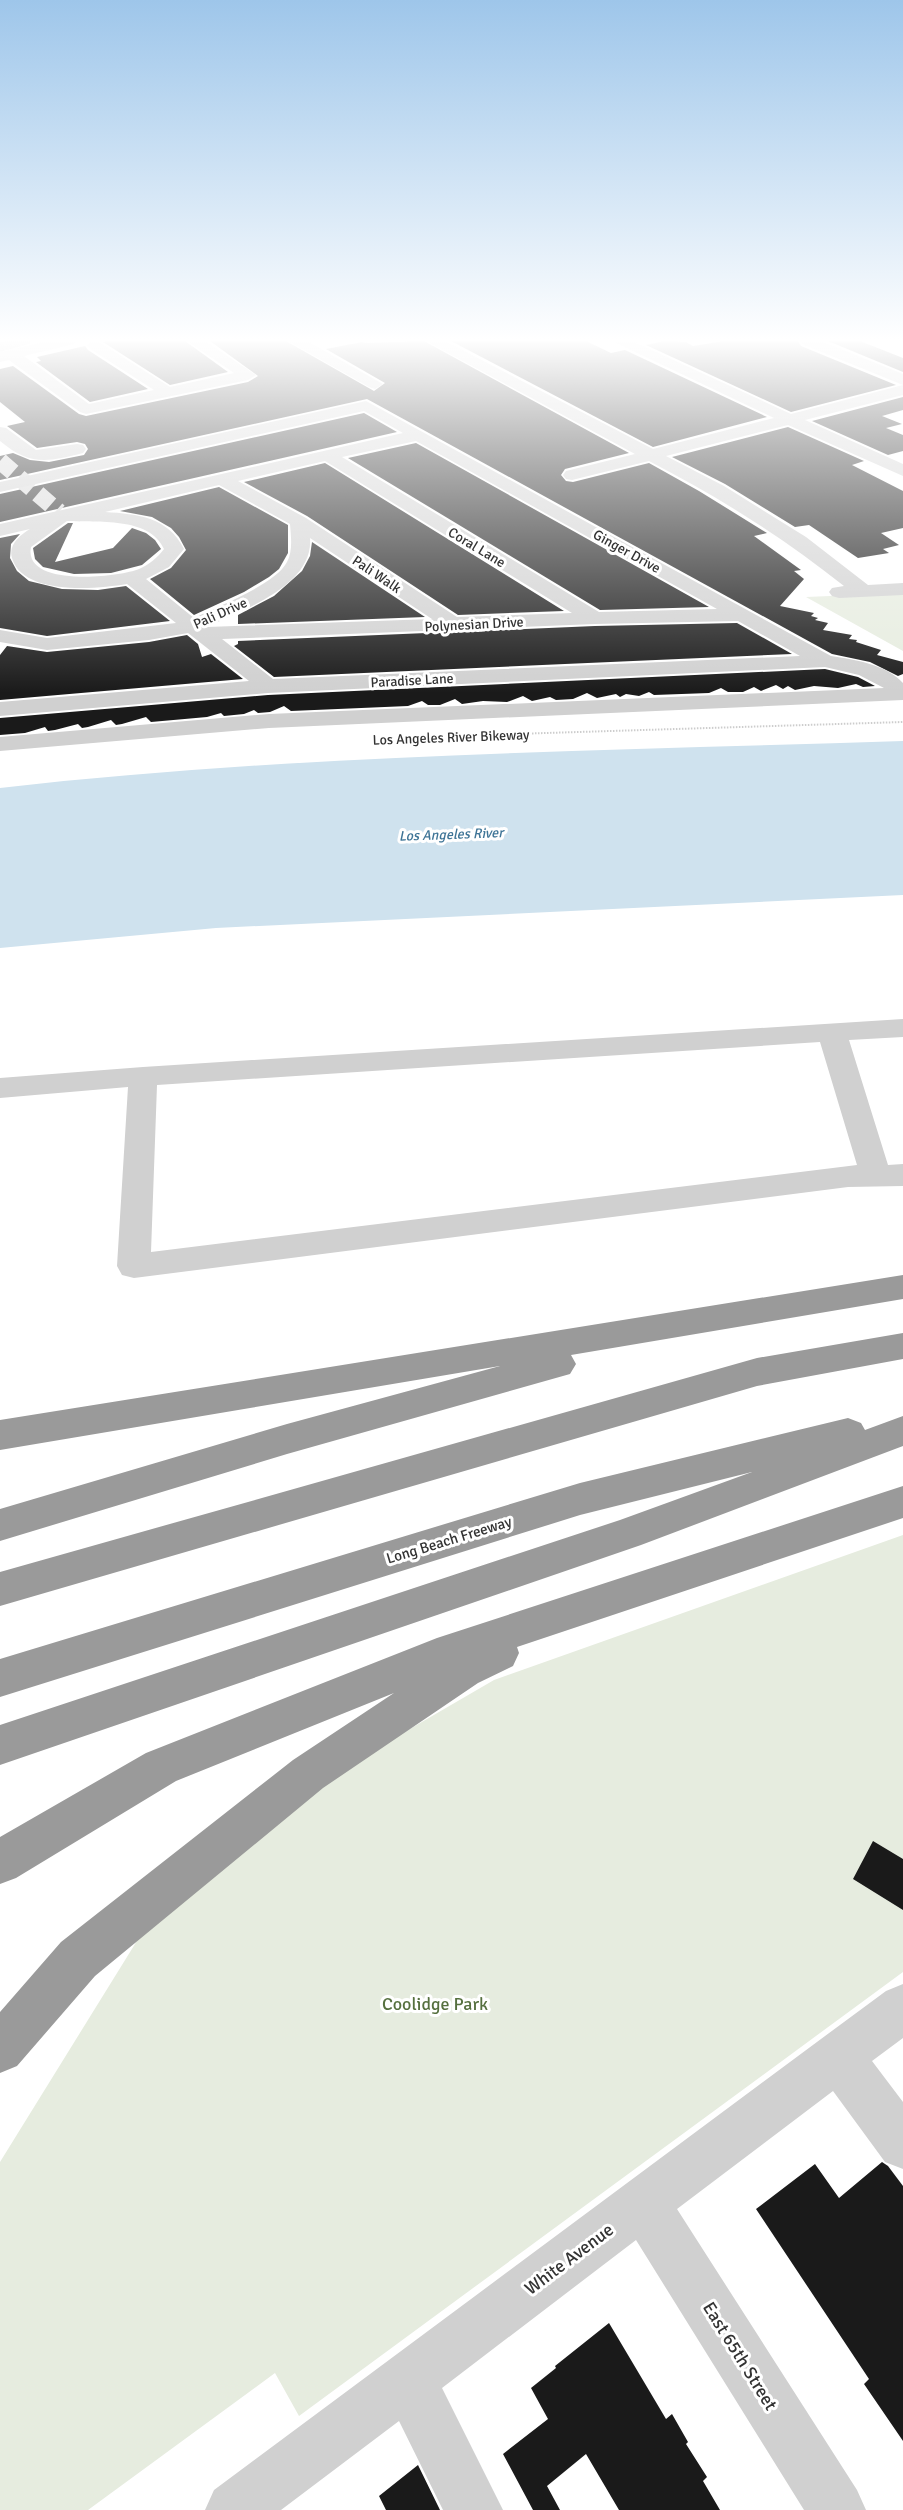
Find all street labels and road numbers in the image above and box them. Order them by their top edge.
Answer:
street label: Coral Lane [445,524,509,571]
street label: Ginger Drive [590,526,663,577]
street label: Pali Walk [349,552,404,597]
street label: Pali Drive [191,594,250,633]
street label: Polynesian Drive [424,613,524,636]
street label: Paradise Lane [370,670,454,691]
street label: Los Angeles River Bikeway [372,726,530,749]
street label: Long Beach Freeway [384,1512,514,1568]
street label: White Avenue [520,2219,618,2299]
street label: East 65th Street [698,2298,782,2414]

